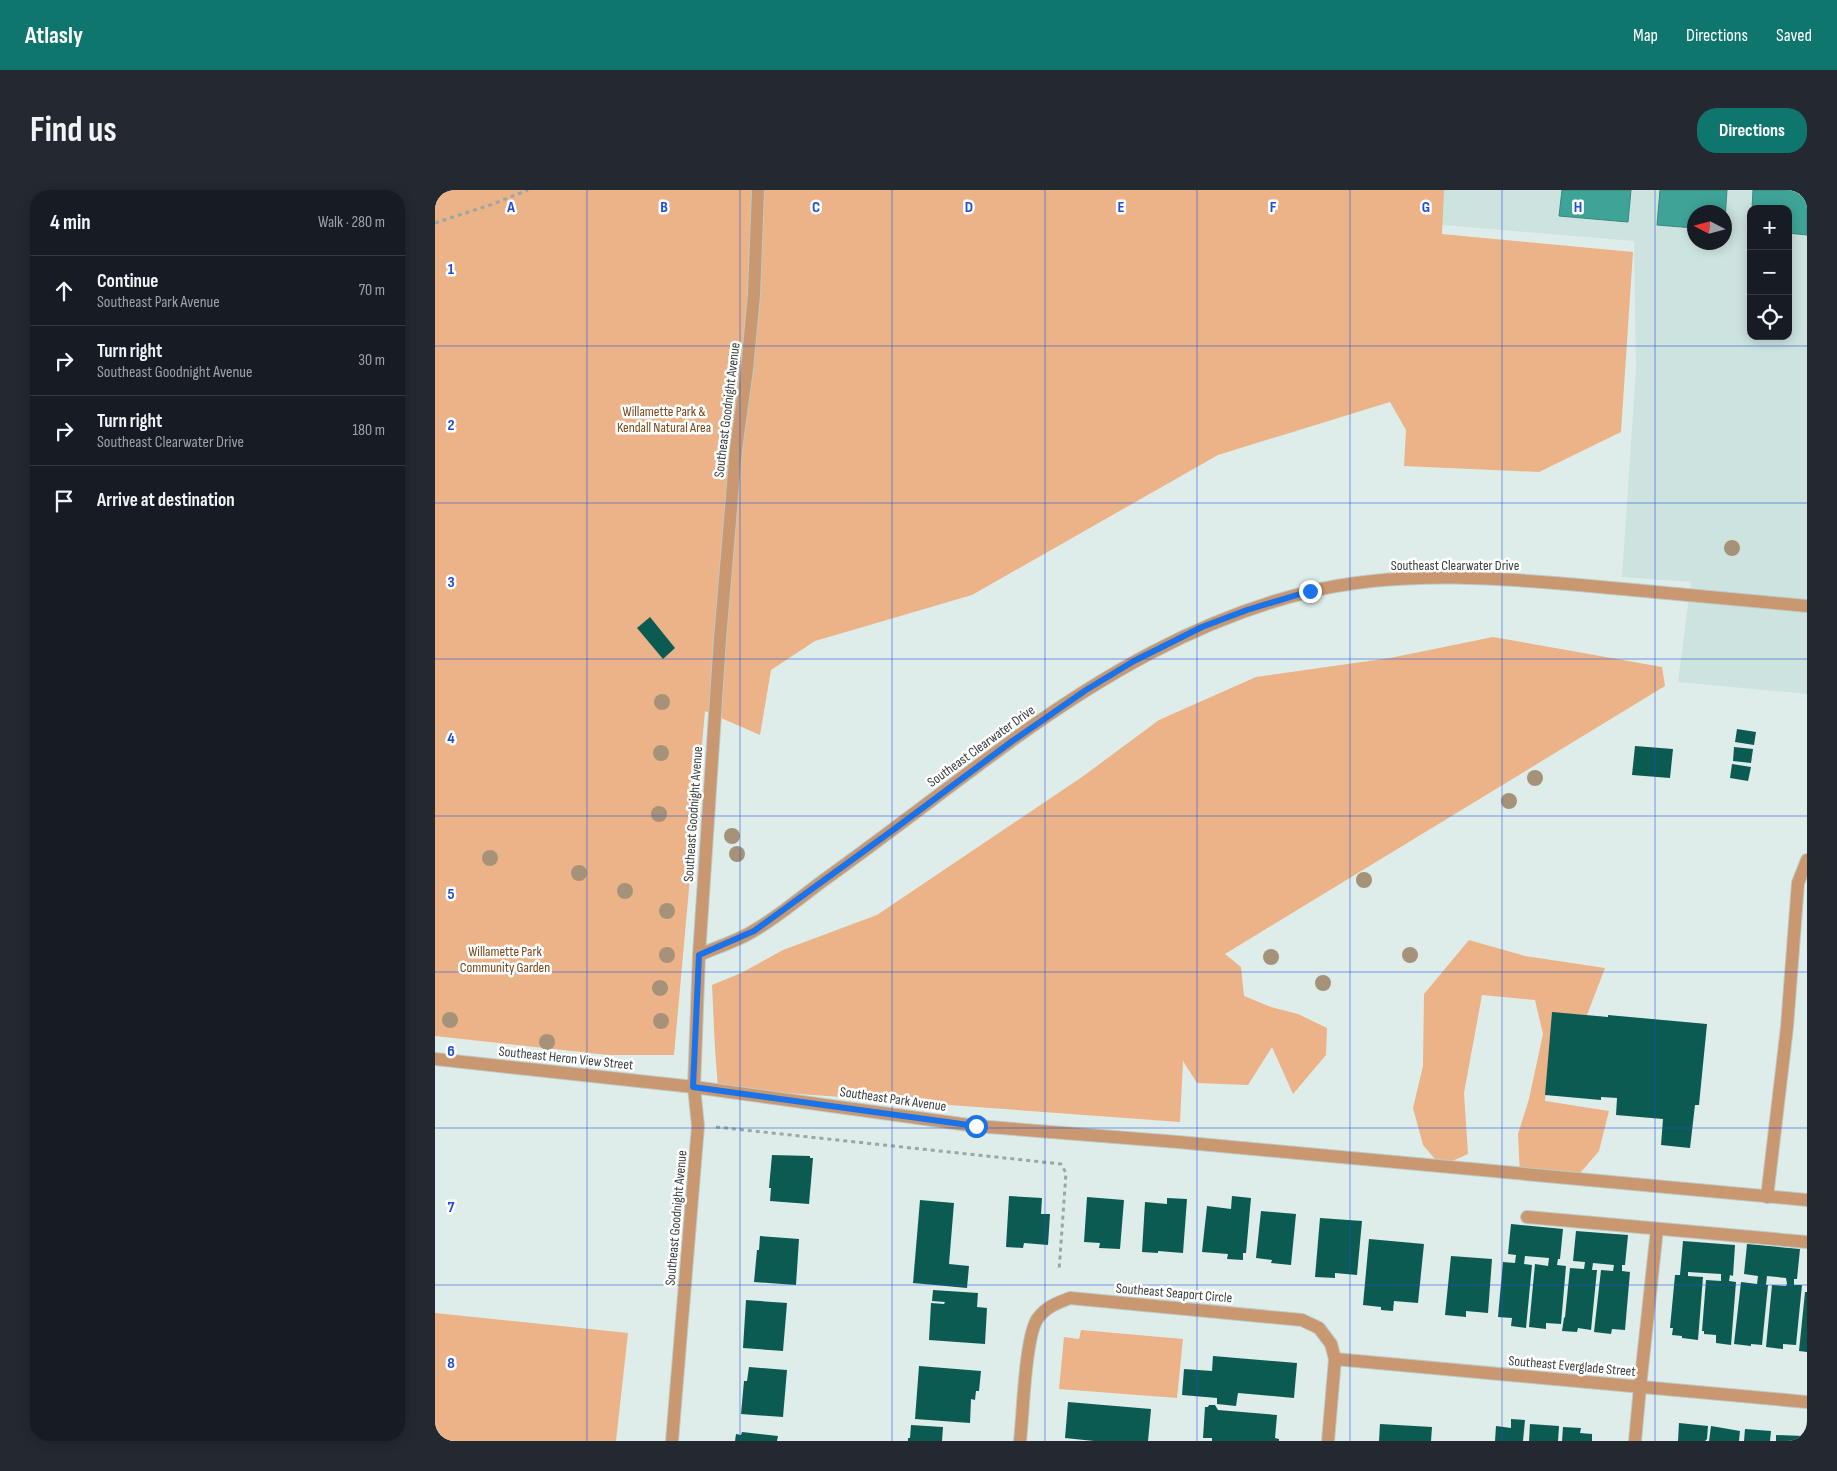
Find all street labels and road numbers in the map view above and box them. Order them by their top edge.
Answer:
street label: Southeast Goodnight Avenue [710,342,744,478]
street label: Southeast Clearwater Drive [1391,557,1519,574]
street label: Southeast Clearwater Drive [924,701,1038,791]
street label: Southeast Goodnight Avenue [680,746,706,882]
street label: Southeast Heron View Street [498,1042,634,1074]
street label: Southeast Park Avenue [839,1083,947,1115]
street label: Southeast Goodnight Avenue [662,1150,690,1286]
street label: Southeast Seaport Circle [1115,1279,1233,1307]
street label: Southeast Everglade Street [1508,1352,1636,1380]

